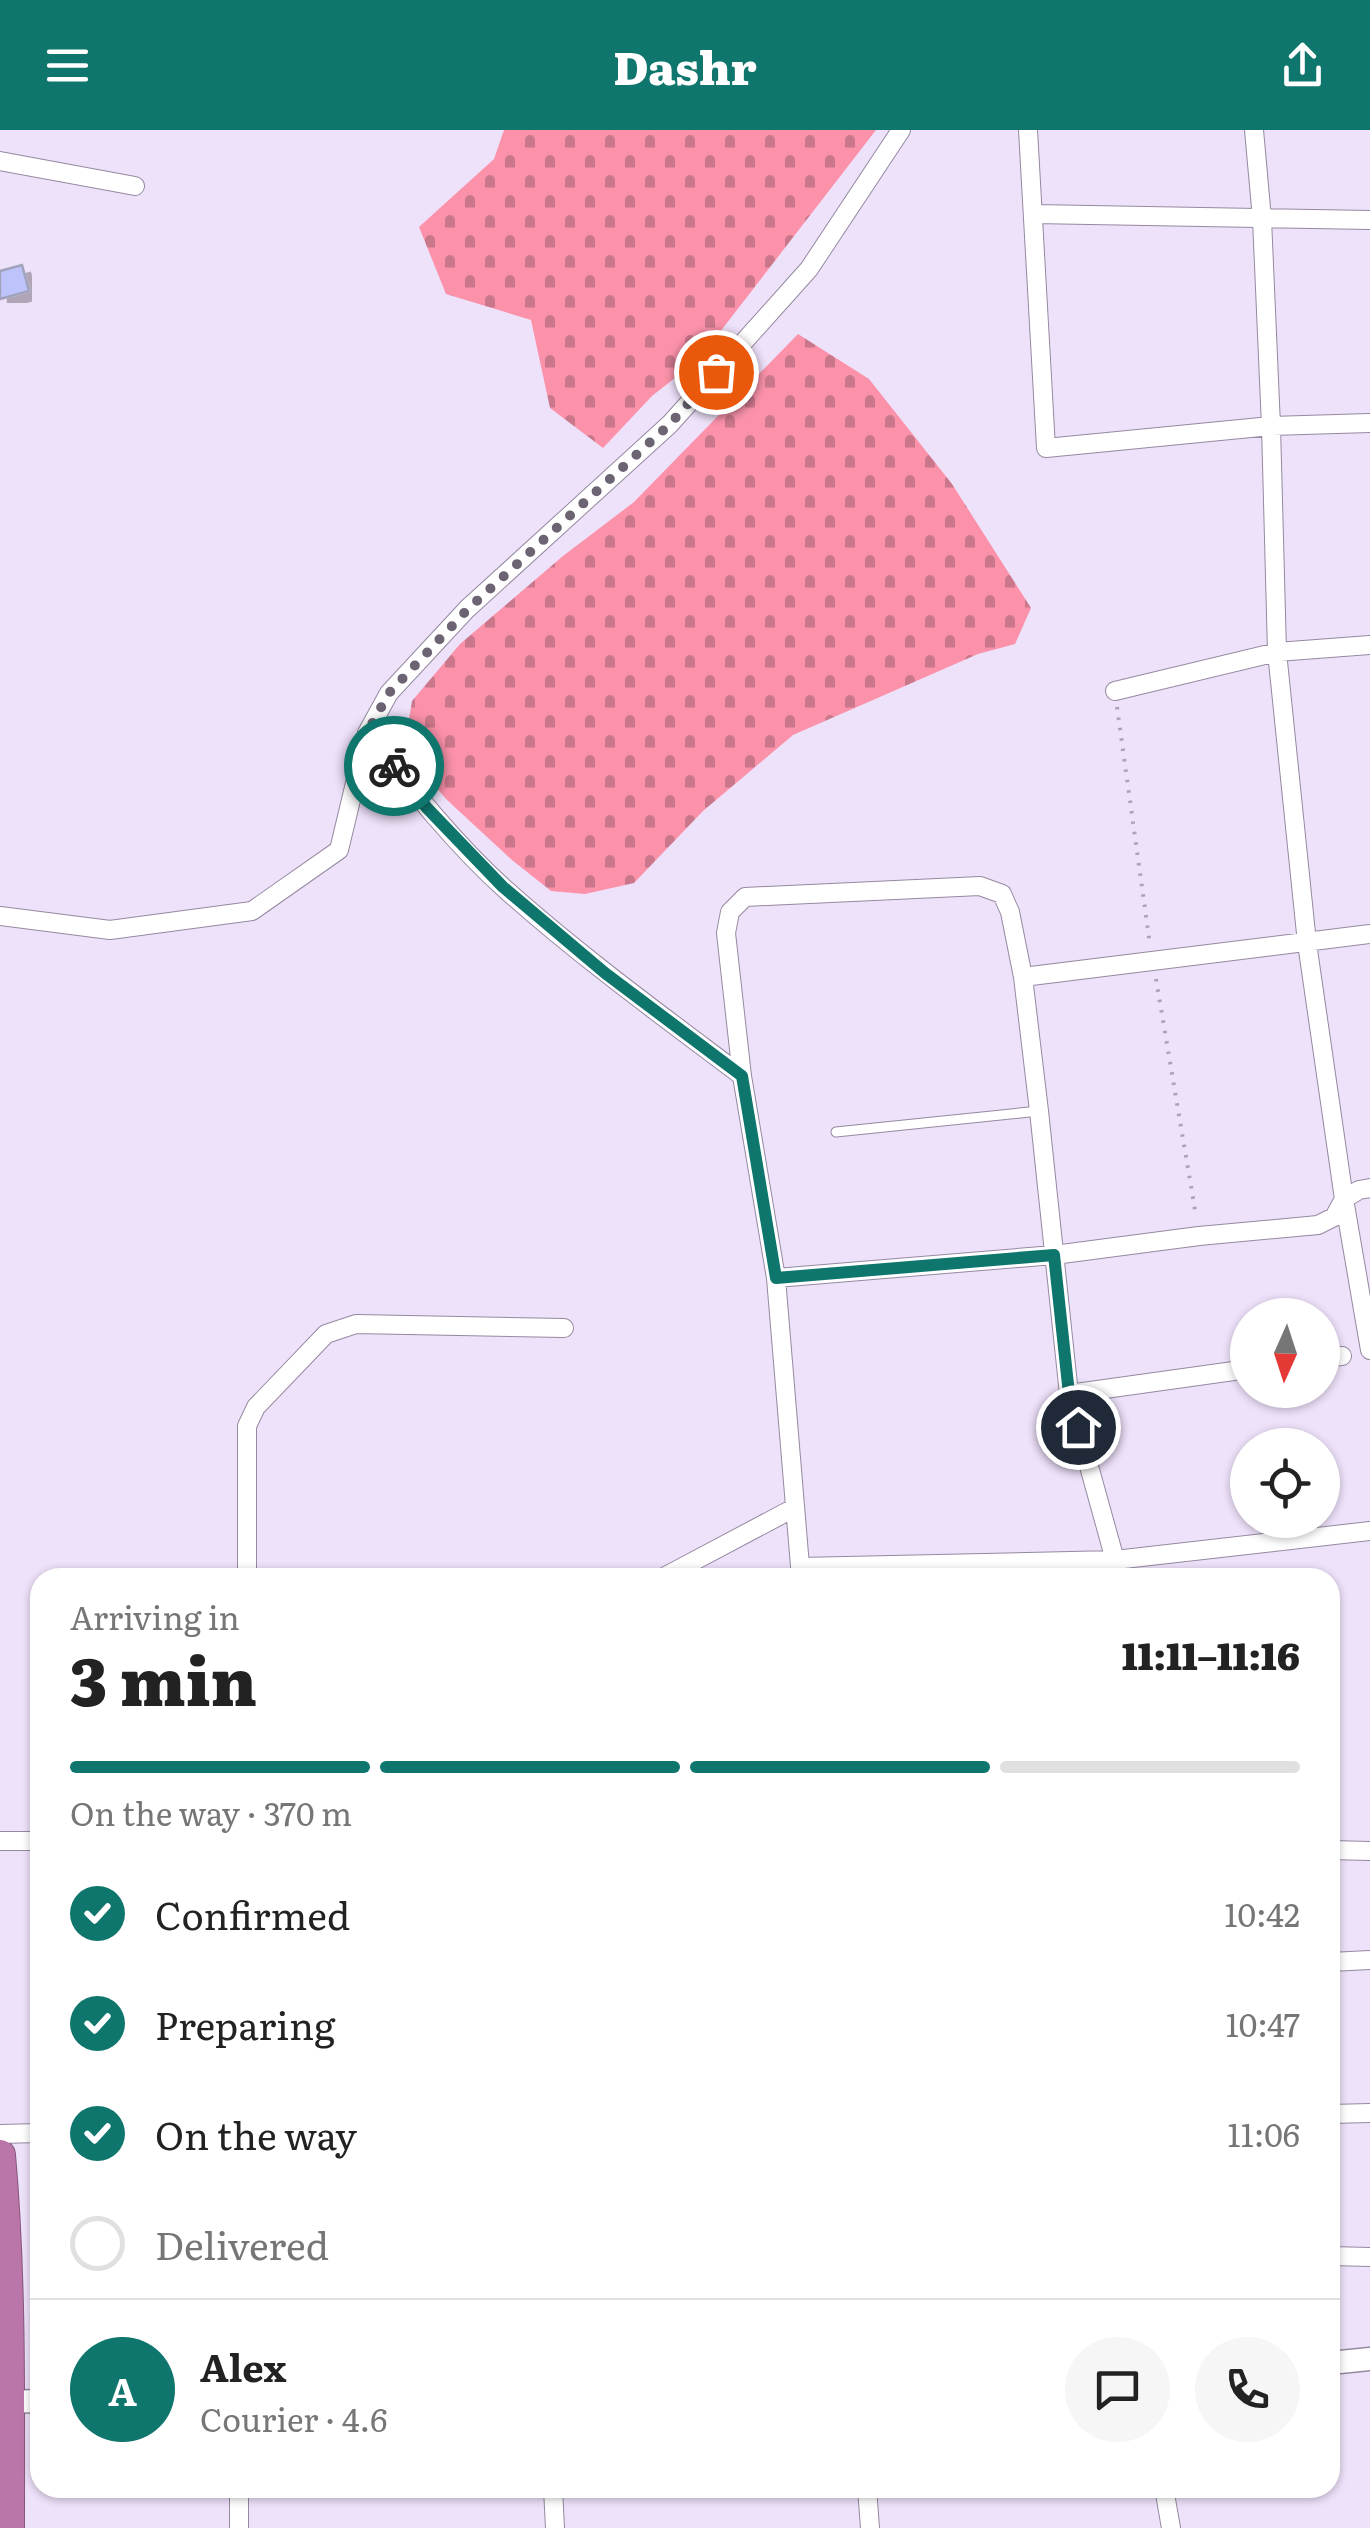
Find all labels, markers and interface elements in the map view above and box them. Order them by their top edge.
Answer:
text: Dashr [613,32,757,99]
icon: menu [40,38,95,93]
icon: share [1275,38,1330,93]
pin [674,330,759,415]
icon: bag [689,345,744,400]
courier [344,716,444,816]
icon: bike [367,739,422,794]
north arrow [1230,1298,1340,1408]
map controls [1230,1298,1340,1538]
pin [1036,1385,1121,1470]
icon: home [1051,1400,1106,1455]
button: locate [1230,1428,1340,1538]
text: Arriving in [70,1592,240,1640]
text: 11:11–11:16 [1122,1625,1300,1682]
text: 3 min [70,1629,257,1726]
text: On the way · 370 m [70,1788,352,1836]
text: Confirmed [155,1885,350,1942]
icon: check [70,1886,125,1941]
text: 10:42 [1225,1889,1300,1937]
text: Preparing [155,1995,335,2052]
icon: check [70,1996,125,2051]
text: 10:47 [1226,1999,1300,2047]
text: On the way [155,2105,357,2162]
icon: check [70,2106,125,2161]
text: 11:06 [1228,2109,1300,2157]
text: Delivered [155,2215,329,2272]
text: Alex [200,2337,286,2394]
button: chat [1065,2337,1170,2442]
button: phone [1195,2337,1300,2442]
text: A [108,2361,137,2418]
text: Courier · 4.6 [200,2394,387,2442]

